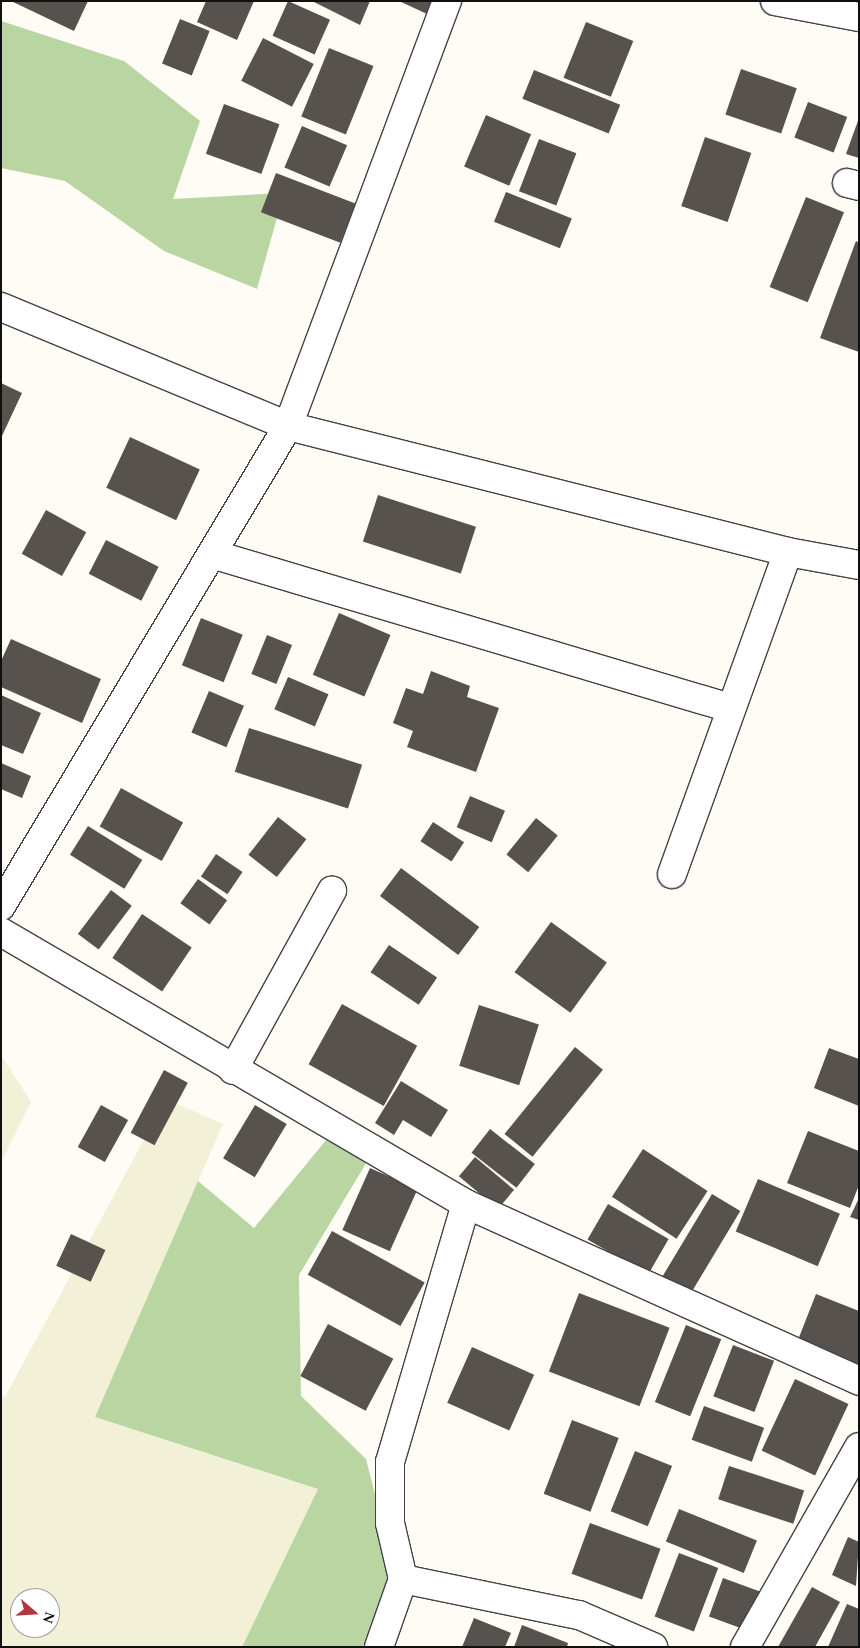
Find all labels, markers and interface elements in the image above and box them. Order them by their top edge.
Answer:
north arrow [10,1588,60,1638]
text: N [37,1609,60,1627]

